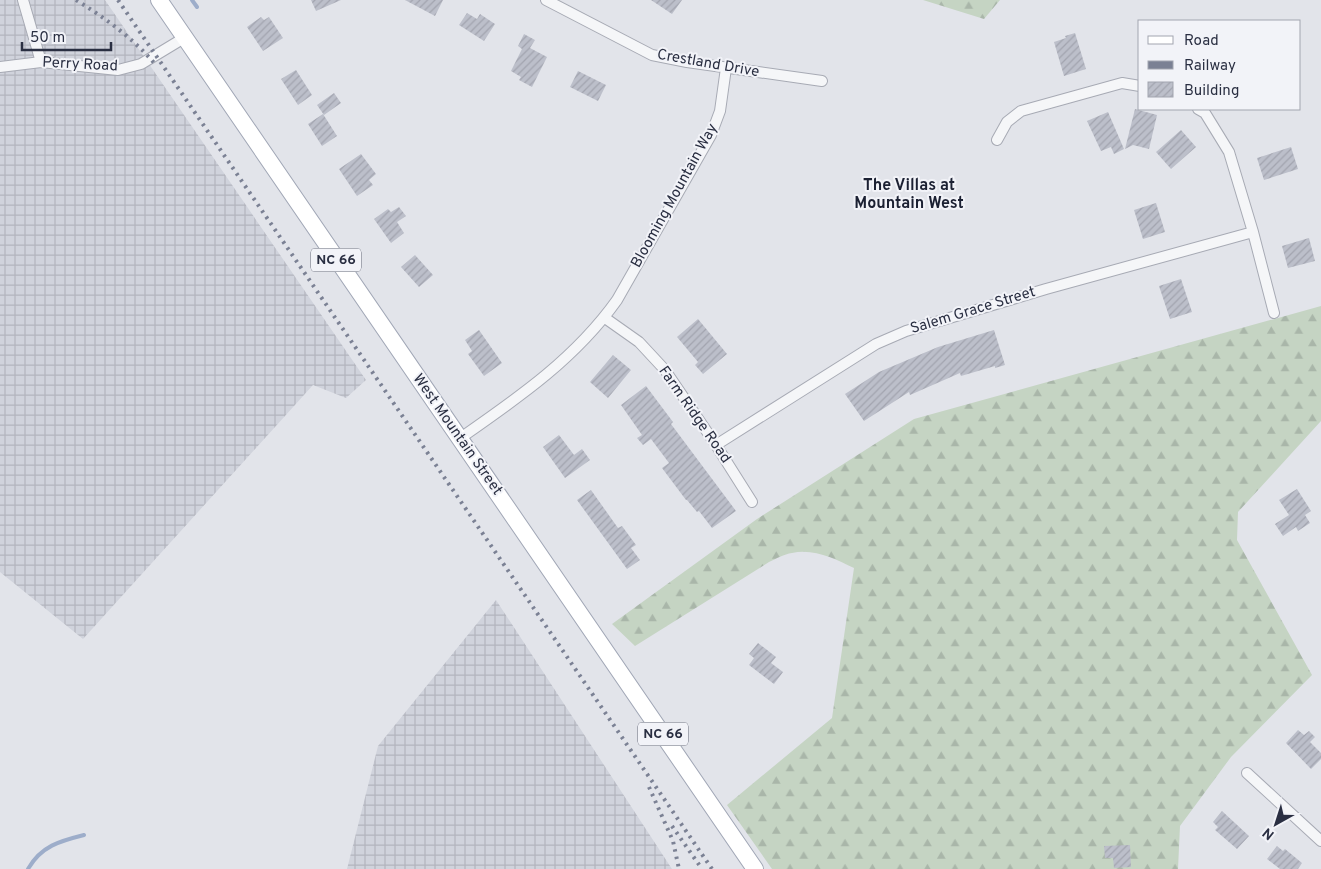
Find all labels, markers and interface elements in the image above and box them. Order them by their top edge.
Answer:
scale bar [22,20,111,52]
legend [1138,20,1301,110]
text: 50 m [30,29,65,48]
text: Road [1184,32,1219,51]
street label: Crestland Drive [655,46,761,82]
street label: Perry Road [42,54,118,76]
text: Railway [1184,57,1236,76]
text: Building [1184,82,1239,101]
street label: Blooming Mountain Way [627,121,723,271]
district label: The Villas at Mountain West [854,176,964,214]
road number: NC 66 [311,248,361,272]
street label: Salem Grace Street [908,283,1038,339]
street label: Farm Ridge Road [653,363,735,467]
street label: West Mountain Street [408,371,506,499]
road number: NC 66 [638,722,688,746]
north arrow [1251,799,1301,849]
text: N [1260,823,1278,843]

